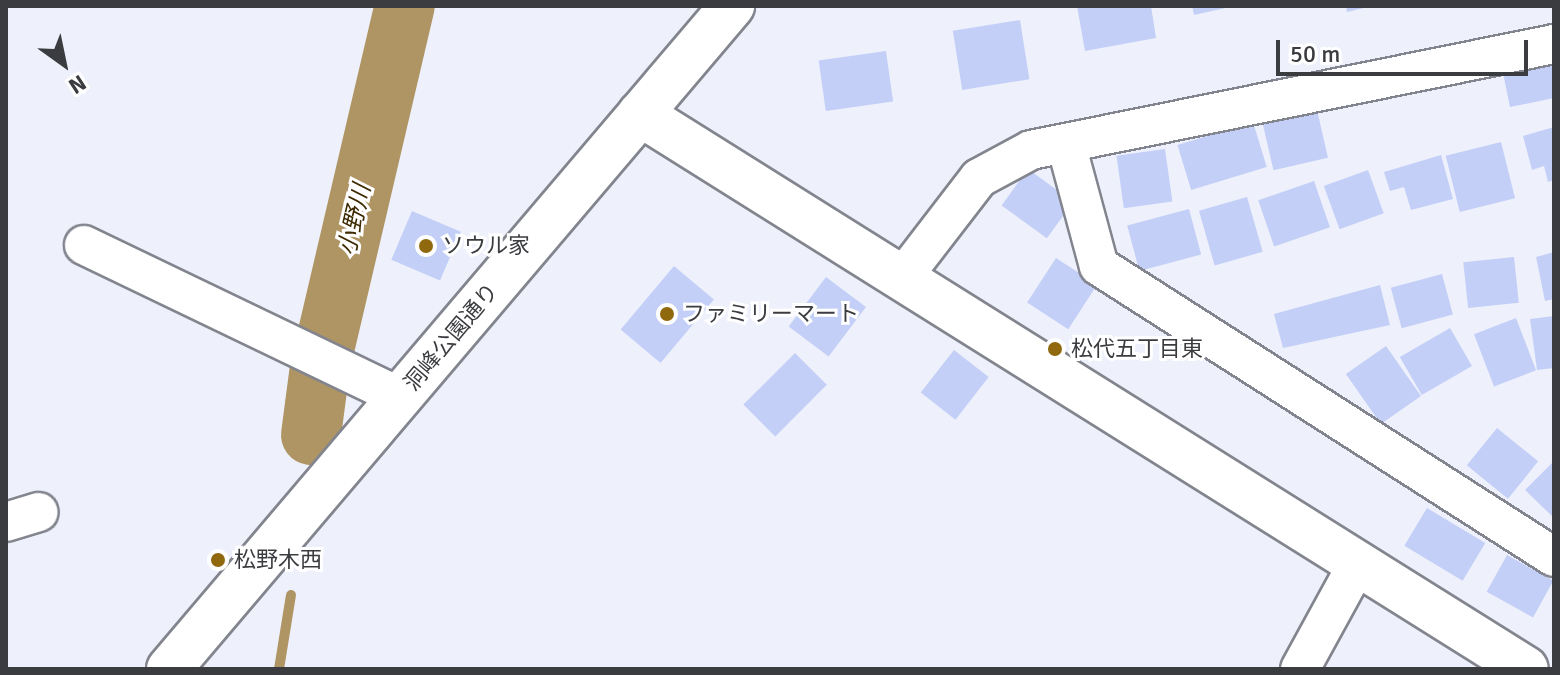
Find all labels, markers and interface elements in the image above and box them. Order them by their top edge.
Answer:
north arrow [24,24,104,104]
scale bar [1280,24,1532,74]
text: 50 m [1290,39,1340,69]
text: N [64,69,91,100]
water label: 小野川 [333,182,377,258]
place label: ソウル家 [442,233,530,259]
marker: ソウル家 [417,237,435,255]
street label: 洞峰公園通り [398,278,504,396]
place label: ファミリーマート [683,301,859,327]
marker: ファミリーマート [658,305,676,323]
place label: 松代五丁目東 [1071,336,1203,362]
marker: 松代五丁目東 [1046,340,1064,358]
place label: 松野木西 [234,547,322,573]
marker: 松野木西 [209,551,227,569]

